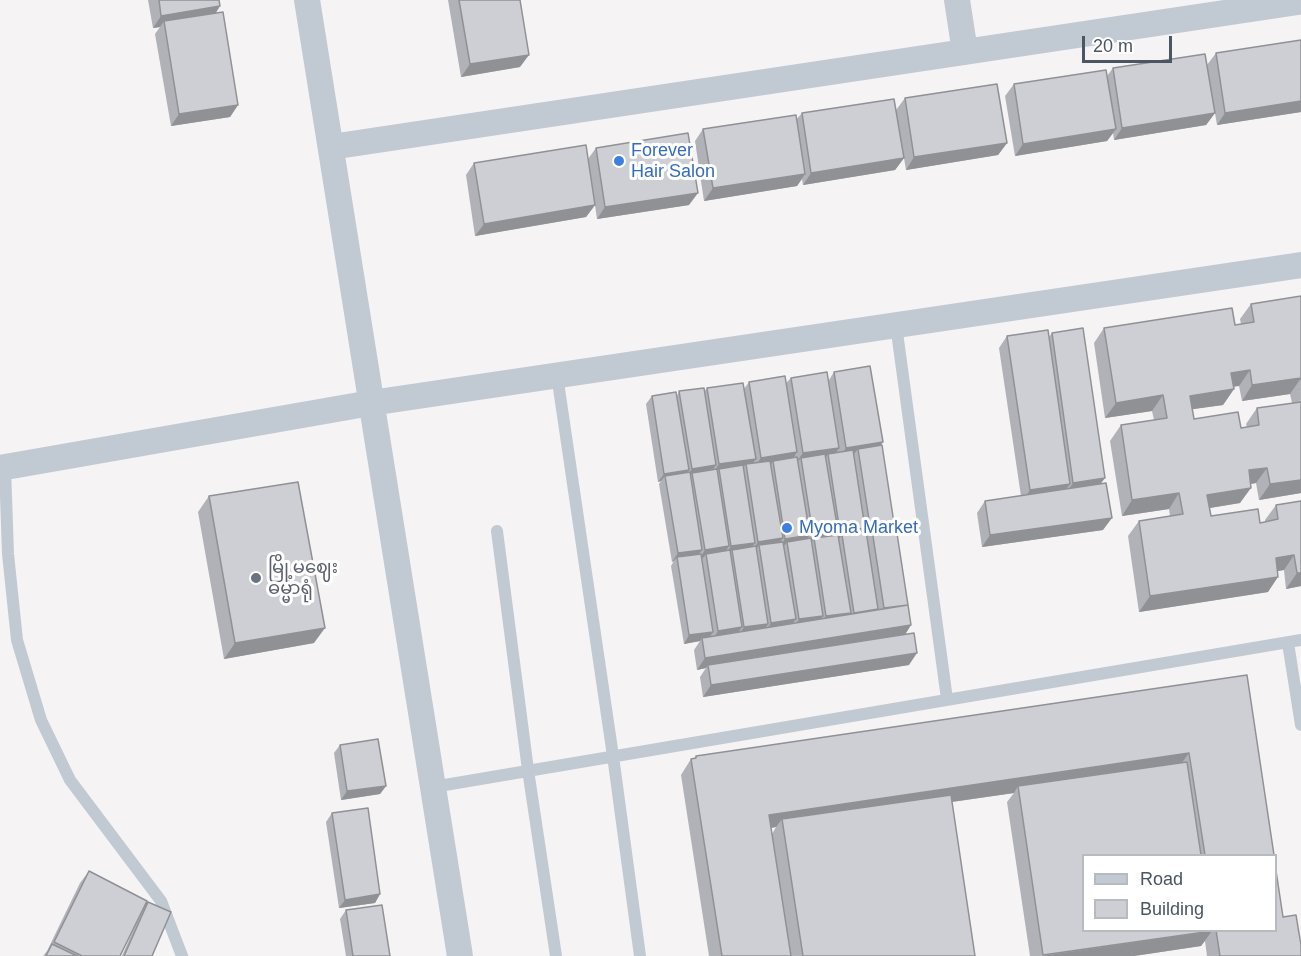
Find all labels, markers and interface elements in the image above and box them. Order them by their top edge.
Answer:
scale bar [1085,24,1175,62]
text: 20 m [1093,36,1133,56]
place label: Forever Hair Salon [631,140,715,182]
marker: Forever Hair Salon [612,154,626,168]
place label: Myoma Market [799,517,918,539]
marker: Myoma Market [780,521,794,535]
place label: မြို့မဈေး ဓမ္မာရုံ [268,557,338,600]
marker: မြို့မဈေး ဓမ္မာရုံ [249,571,263,585]
legend [1082,854,1277,932]
text: Road [1140,869,1183,889]
text: Building [1140,899,1204,919]

